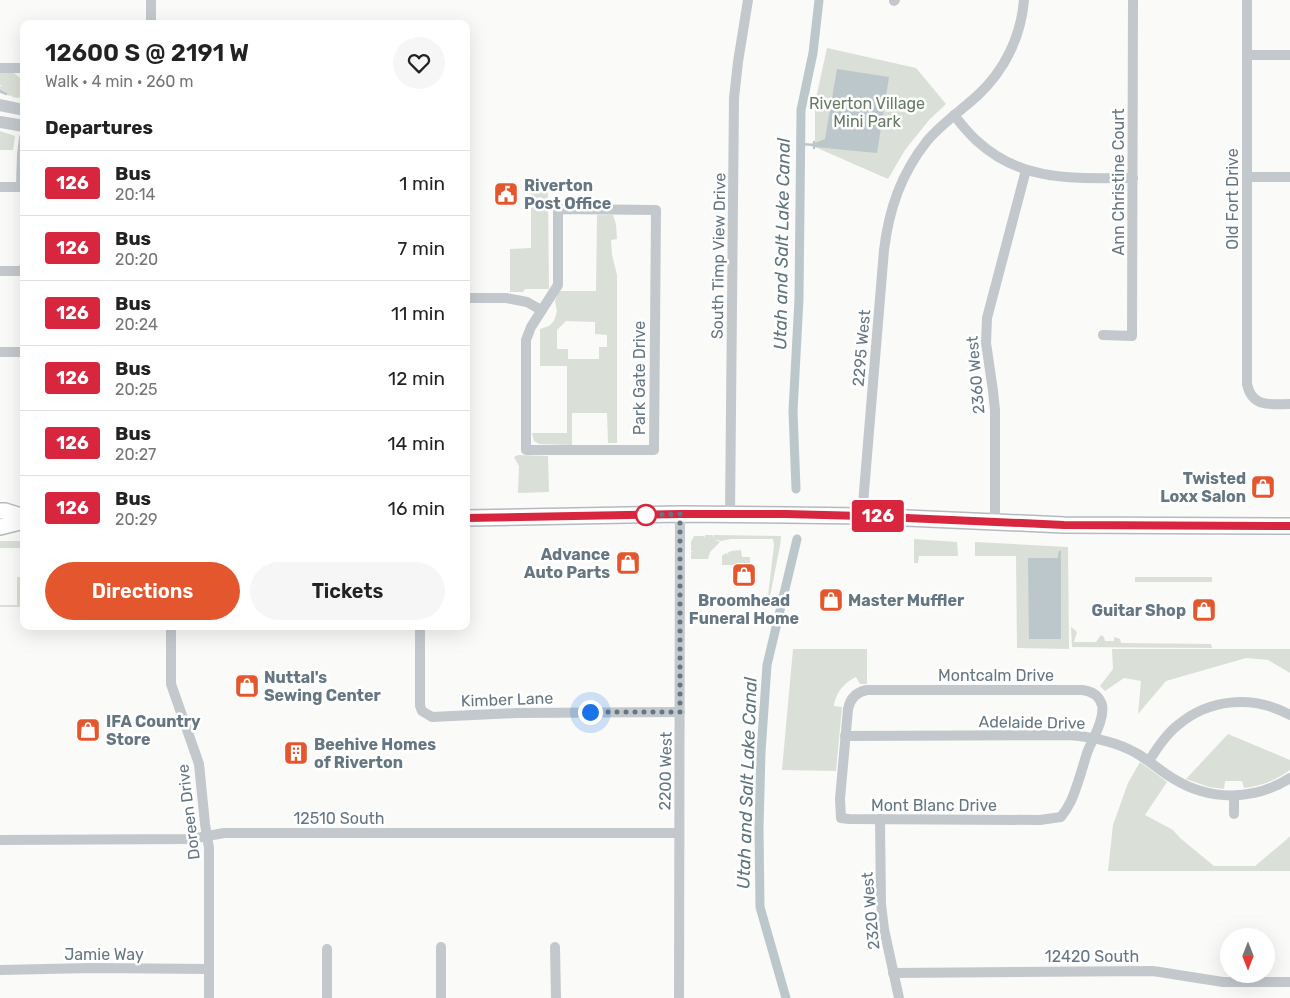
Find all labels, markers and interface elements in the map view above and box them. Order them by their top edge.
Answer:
button: heart [393,37,445,89]
text: 12600 S @ 2191 W [45,39,249,67]
text: Walk · 4 min · 260 m [45,72,194,91]
park label: Riverton Village Mini Park [809,94,925,131]
street label: Ann Christine Court [1109,108,1128,256]
text: Departures [45,116,153,139]
water label: Utah and Salt Lake Canal [769,137,795,350]
street label: Old Fort Drive [1223,148,1242,250]
text: Bus [115,162,151,185]
text: 126 [56,172,89,194]
text: 1 min [399,172,445,195]
street label: South Timp View Drive [708,173,729,339]
place label: Riverton Post Office [524,176,611,213]
public building icon: Riverton Post Office [493,181,519,207]
text: 20:14 [115,185,155,204]
text: Bus [115,227,151,250]
text: 126 [56,237,89,259]
text: 7 min [398,237,445,260]
text: 20:20 [115,250,158,269]
text: Bus [115,292,151,315]
text: 126 [56,302,89,324]
text: 11 min [391,302,445,325]
street label: 2295 West [849,309,874,387]
text: 20:24 [115,315,158,334]
street label: Park Gate Drive [630,321,649,435]
street label: 2360 West [963,335,988,415]
text: Bus [115,357,151,380]
text: 126 [56,367,89,389]
text: 12 min [388,367,445,390]
text: 20:25 [115,380,158,399]
text: Bus [115,422,151,445]
text: 126 [56,432,89,454]
text: 14 min [387,432,445,455]
text: 20:27 [115,445,156,464]
place label: Twisted Loxx Salon [1160,469,1246,506]
shop icon: Twisted Loxx Salon [1250,474,1276,500]
text: Bus [115,487,151,510]
text: 126 [56,497,89,519]
text: 16 min [388,497,445,520]
line badge: 126 [849,500,907,532]
unlabelled marker [635,504,657,526]
text: 126 [862,505,894,527]
text: 20:29 [115,510,158,529]
place label: Advance Auto Parts [524,545,610,582]
shop icon: Advance Auto Parts [615,550,641,576]
button: Directions [45,562,240,620]
button: Tickets [250,562,445,620]
shop icon: Broomhead Funeral Home [731,562,757,588]
shop icon: Master Muffler [818,587,844,613]
place label: Broomhead Funeral Home [689,591,799,628]
place label: Master Muffler [848,591,965,610]
shop icon: Guitar Shop [1191,597,1217,623]
place label: Guitar Shop [1091,601,1186,620]
street label: Montcalm Drive [938,666,1054,685]
place label: Nuttal's Sewing Center [264,668,382,705]
shop icon: Nuttal's Sewing Center [234,673,260,699]
water label: Utah and Salt Lake Canal [732,676,762,889]
street label: Kimber Lane [461,688,554,711]
your location [578,700,603,725]
place label: IFA Country Store [106,712,201,749]
street label: Adelaide Drive [979,712,1085,733]
shop icon: IFA Country Store [75,717,101,743]
street label: 2200 West [655,732,676,810]
place label: Beehive Homes of Riverton [314,735,436,772]
building icon: Beehive Homes of Riverton [283,740,309,766]
street label: Doreen Drive [173,763,204,861]
street label: Mont Blanc Drive [871,796,997,815]
street label: 12510 South [293,809,385,828]
street label: 2320 West [858,871,883,951]
north arrow [1220,928,1275,982]
map controls [1220,928,1275,983]
street label: Jamie Way [64,945,144,964]
street label: 12420 South [1045,947,1139,966]

